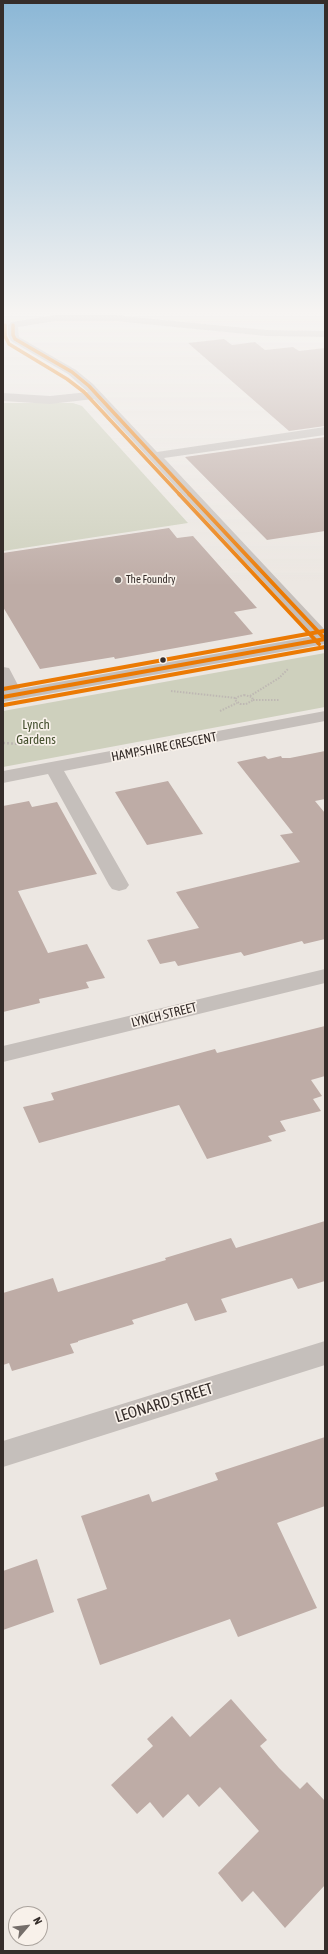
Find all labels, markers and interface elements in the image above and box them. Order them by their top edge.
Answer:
place label: The Foundry [126,573,175,587]
marker: The Foundry [113,575,123,585]
unlabelled marker [158,655,168,665]
park label: Lynch Gardens [16,717,56,748]
street label: HAMPSHIRE CRESCENT [110,729,218,765]
street label: LYNCH STREET [130,999,198,1031]
street label: LEONARD STREET [113,1379,215,1427]
north arrow [8,1906,48,1946]
text: N [31,1915,45,1927]

